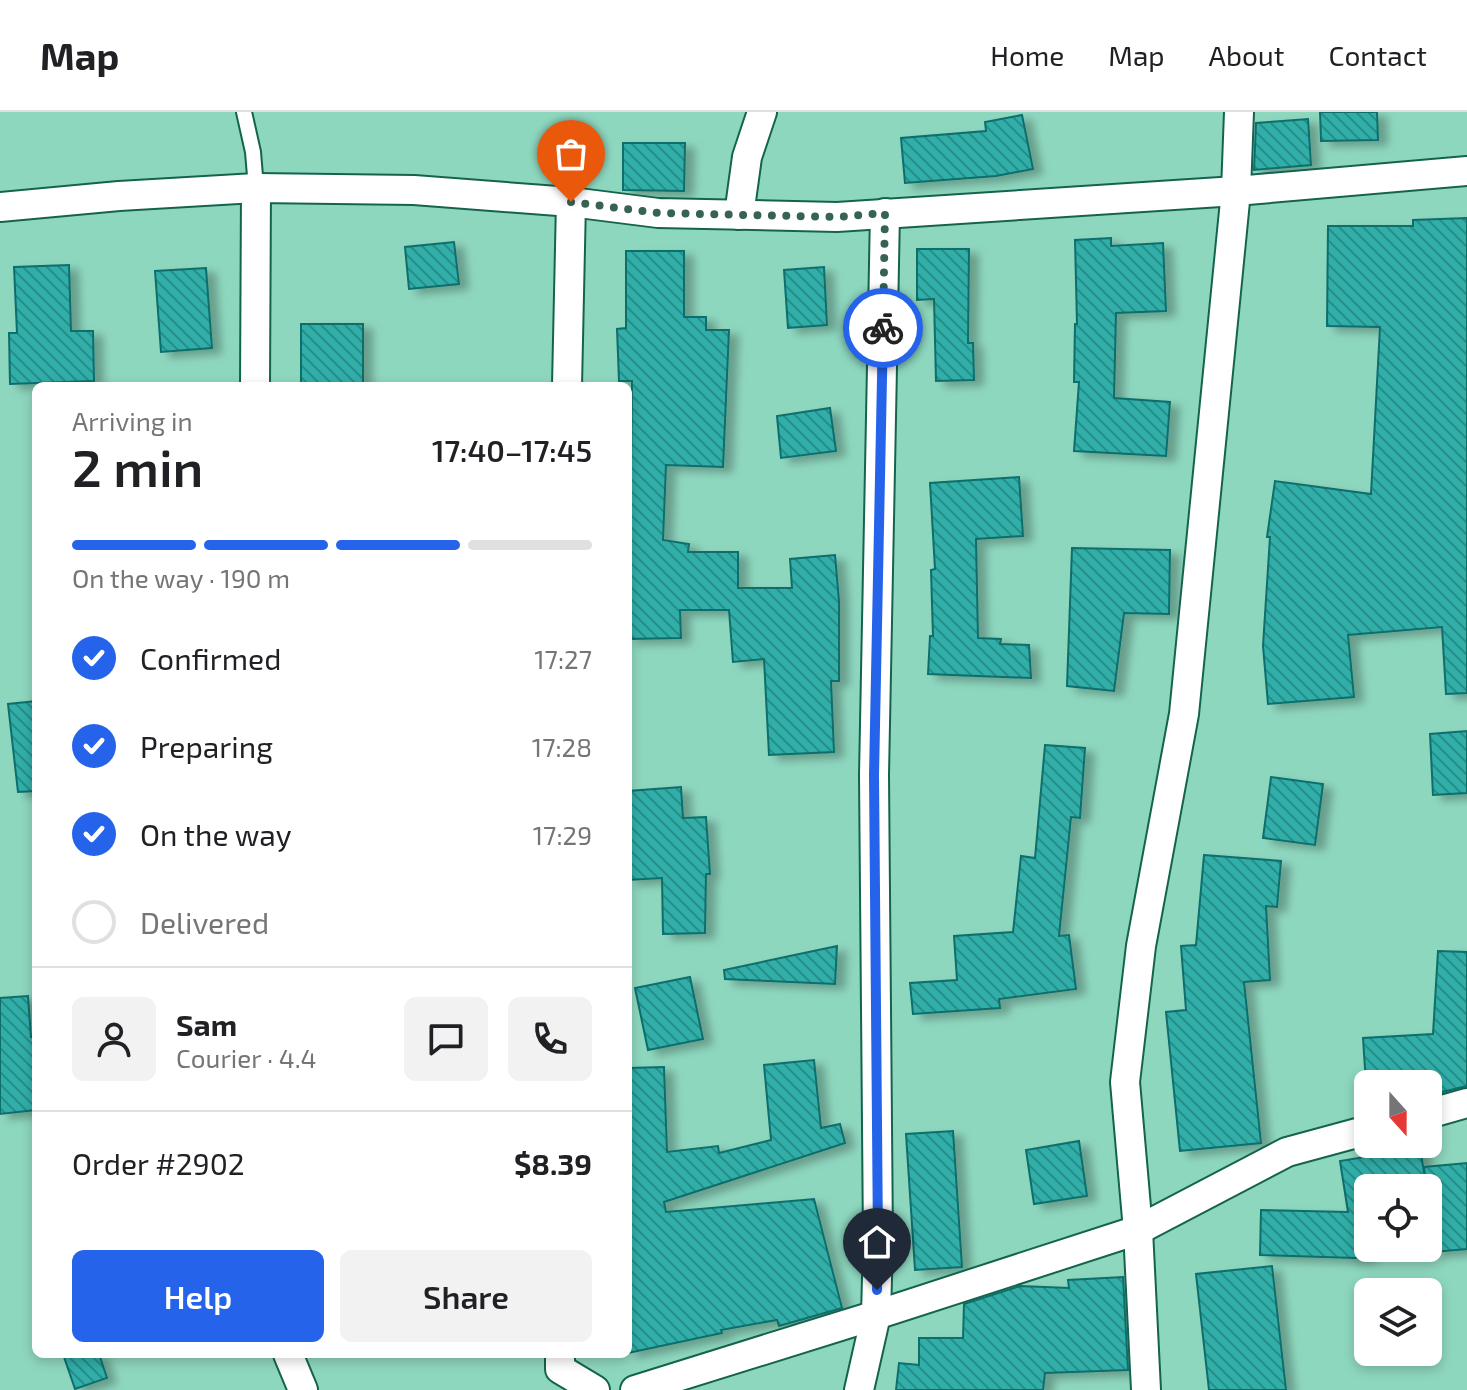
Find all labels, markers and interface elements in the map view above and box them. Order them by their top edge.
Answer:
text: Map [40,32,119,78]
text: Home [990,38,1064,72]
text: Map [1108,38,1165,72]
text: About [1209,38,1284,72]
text: Contact [1328,38,1427,72]
pin [537,120,605,202]
icon: bag [549,132,593,176]
courier [843,288,923,368]
icon: bike [861,306,905,350]
text: Arriving in [72,405,193,436]
text: 17:40–17:45 [432,432,592,468]
text: 2 min [72,435,203,497]
text: On the way · 190 m [72,562,290,593]
icon: check [72,636,116,680]
text: Confirmed [140,640,281,676]
text: 17:27 [534,643,592,674]
icon: check [72,724,116,768]
text: Preparing [140,728,273,764]
text: 17:28 [532,731,592,762]
icon: check [72,812,116,856]
text: On the way [140,816,292,852]
text: 17:29 [533,819,592,850]
text: Delivered [140,904,269,940]
button: person [72,997,156,1081]
button: chat [404,997,488,1081]
button: phone [508,997,592,1081]
text: Sam [176,1006,237,1042]
text: Courier · 4.4 [176,1042,317,1073]
north arrow [1354,1070,1442,1158]
map controls [1354,1070,1442,1366]
text: Order #2902 [72,1145,245,1181]
text: $8.39 [514,1145,592,1181]
button: locate [1354,1174,1442,1262]
pin [843,1208,911,1290]
icon: home [855,1220,899,1264]
button: Help [72,1250,324,1342]
button: Share [340,1250,592,1342]
button: layers [1354,1278,1442,1366]

